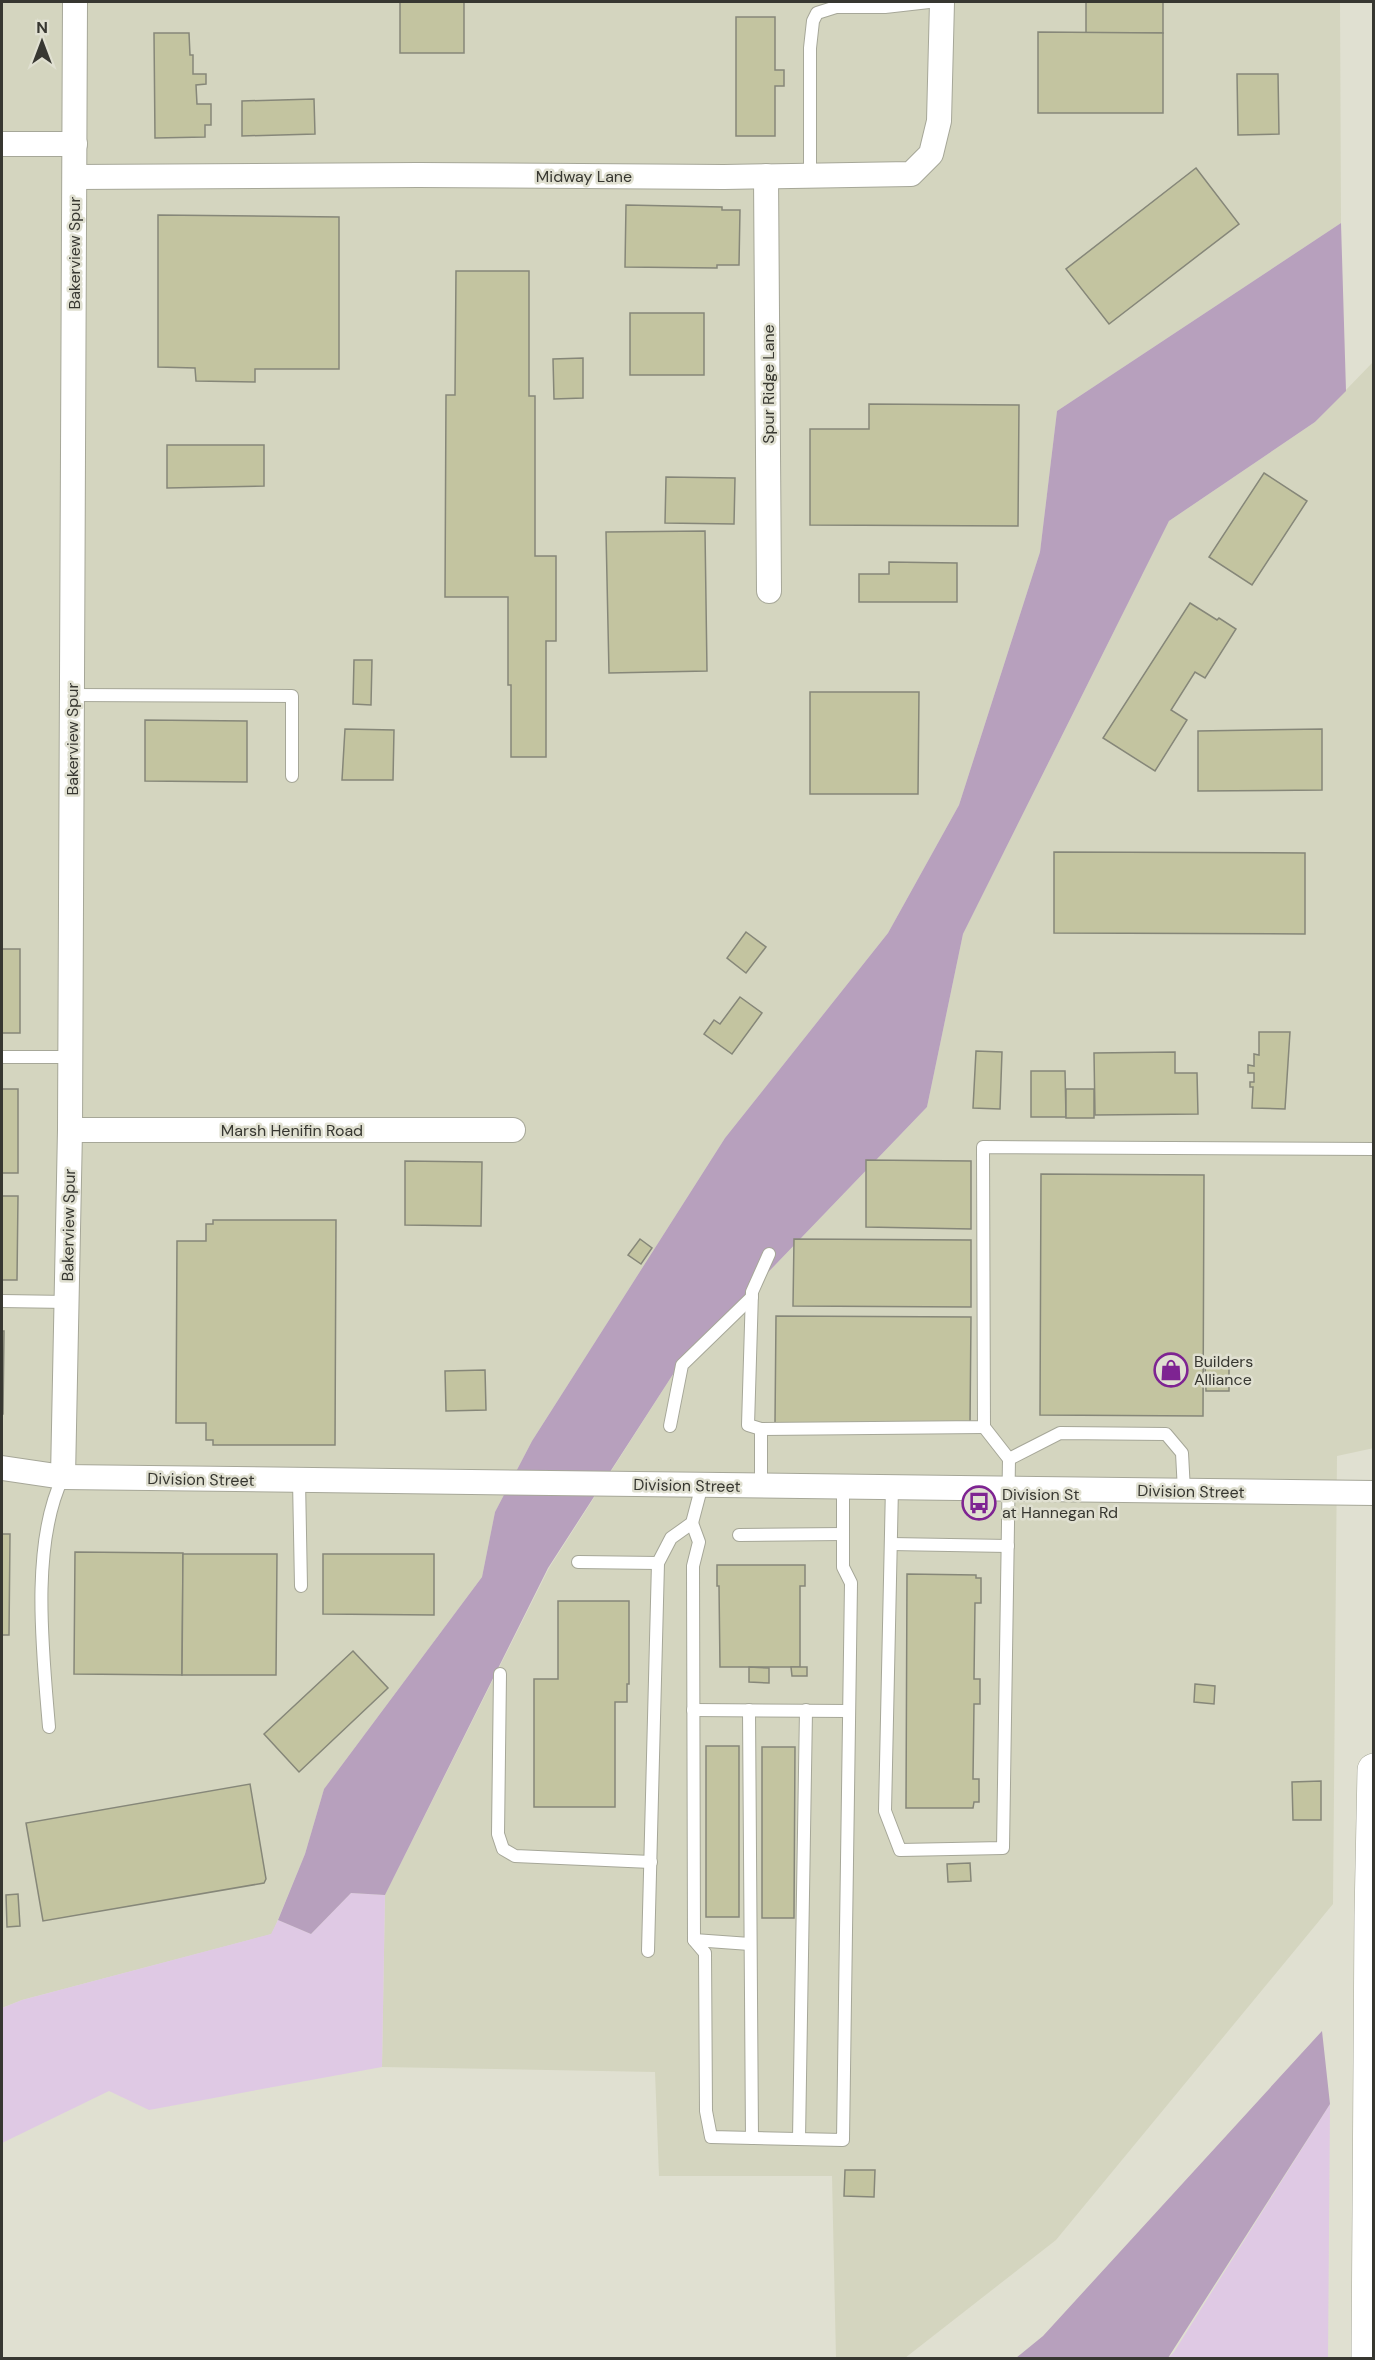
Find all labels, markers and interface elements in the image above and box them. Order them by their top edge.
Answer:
north arrow [12,12,72,72]
text: N [36,17,48,38]
street label: Midway Lane [536,166,632,187]
street label: Bakerview Spur [64,197,85,309]
street label: Spur Ridge Lane [758,324,779,444]
street label: Bakerview Spur [62,683,83,795]
street label: Marsh Henifin Road [221,1120,363,1141]
street label: Bakerview Spur [57,1168,80,1282]
place label: Builders Alliance [1194,1351,1253,1390]
shop icon: Builders Alliance [1153,1352,1189,1388]
street label: Division Street [147,1468,255,1491]
street label: Division Street [633,1474,741,1497]
street label: Division Street [1137,1480,1245,1503]
place label: Division St at Hannegan Rd [1002,1484,1118,1523]
bus stop icon: Division St at Hannegan Rd [961,1485,997,1521]

